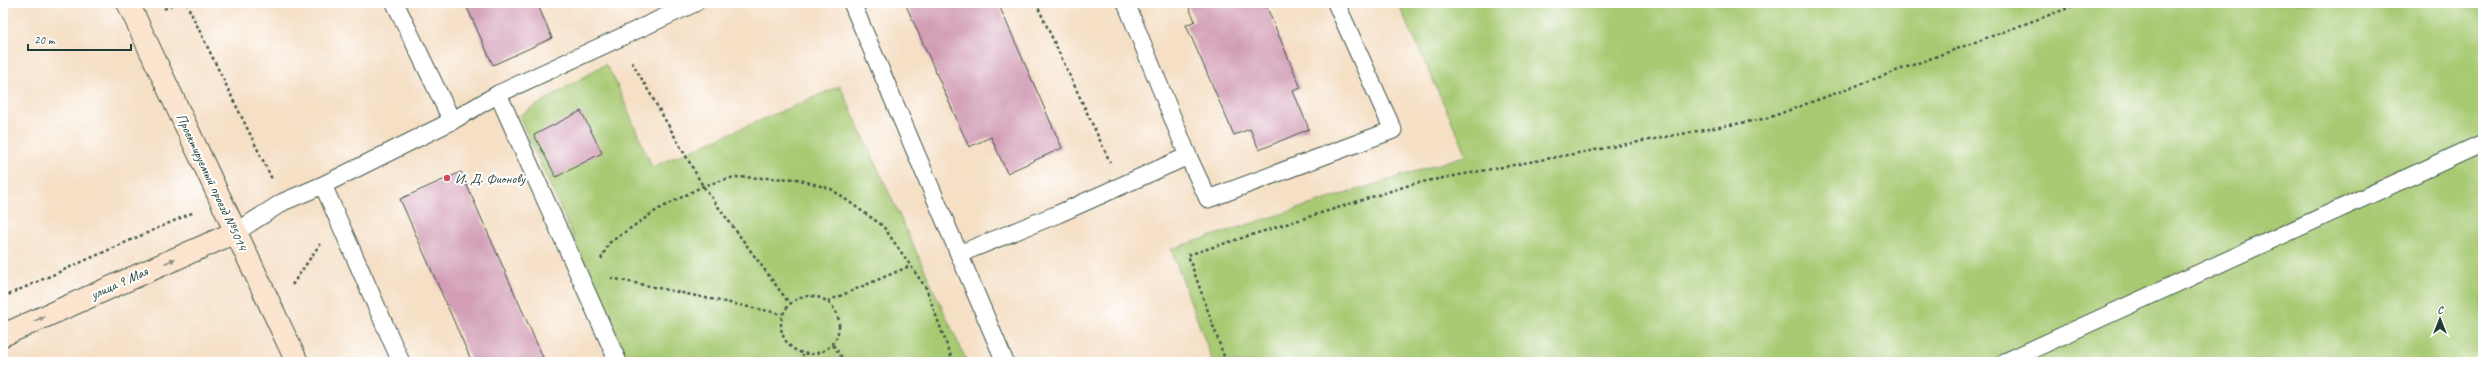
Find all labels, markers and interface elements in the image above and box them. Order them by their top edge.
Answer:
scale bar [28,26,131,52]
text: 20 m [34,32,56,48]
street label: Проектируемый проезд №5014 [173,111,252,255]
place label: И. Д. Фионову [455,170,526,187]
marker: И. Д. Фионову [442,173,452,183]
one-way arrow [165,257,177,263]
street label: улица 9 Мая [87,262,152,303]
north arrow [2420,299,2460,339]
text: С [2437,302,2444,316]
one-way arrow [33,316,44,322]

